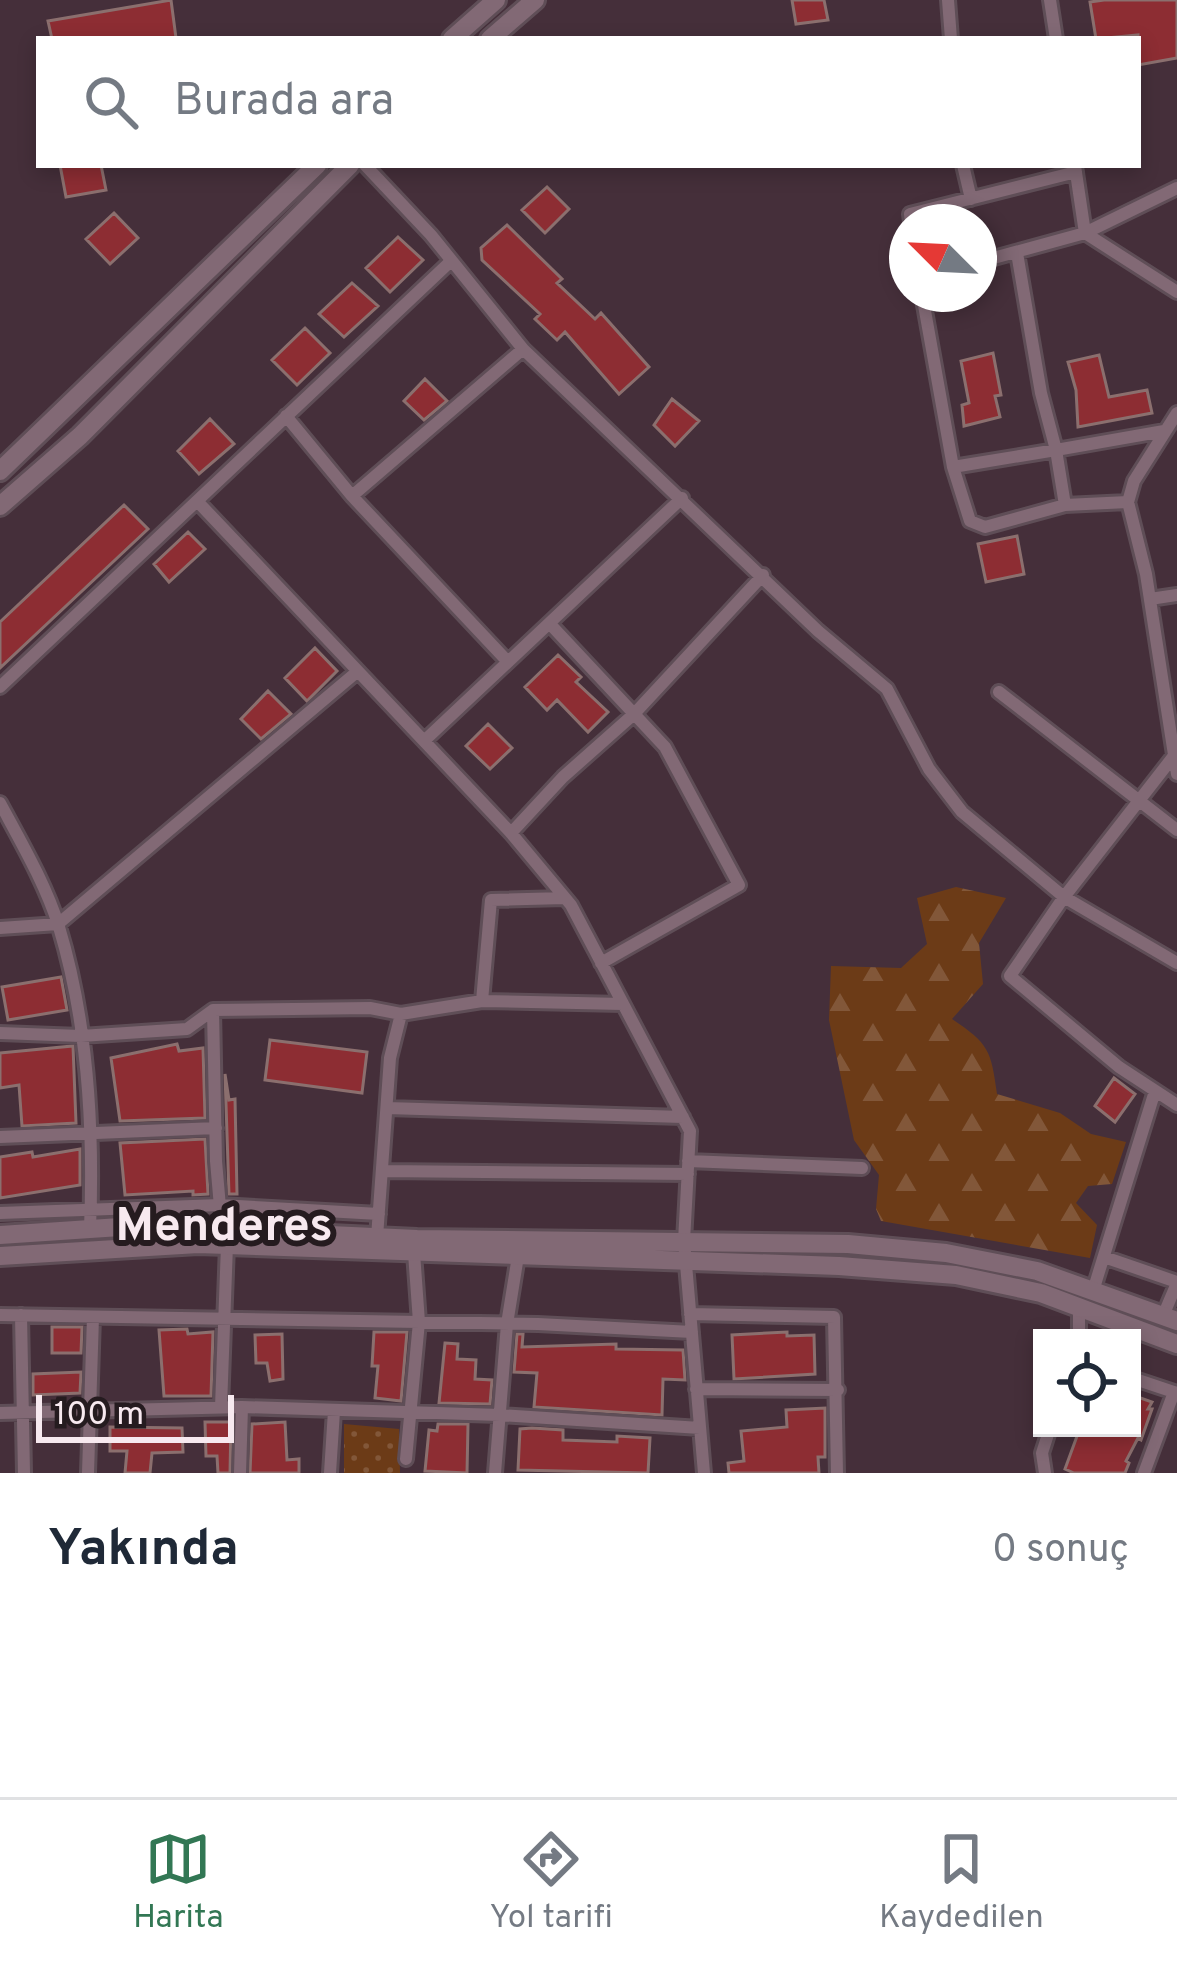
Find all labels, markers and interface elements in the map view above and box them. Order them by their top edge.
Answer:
search box [36,36,1141,168]
icon: search [78,69,144,135]
text: Burada ara [174,74,394,131]
north arrow [889,204,997,312]
district label: Menderes [115,1198,333,1258]
map controls [1033,1329,1141,1437]
button: locate [1033,1329,1141,1437]
scale bar [36,1389,234,1442]
text: 100 m [54,1395,144,1437]
text: Yakında [48,1519,239,1584]
text: 0 sonuç [992,1527,1129,1576]
tab: Harita [133,1826,224,1940]
tab: Yol tarifi [490,1826,613,1940]
tab: Kaydedilen [879,1826,1044,1940]

